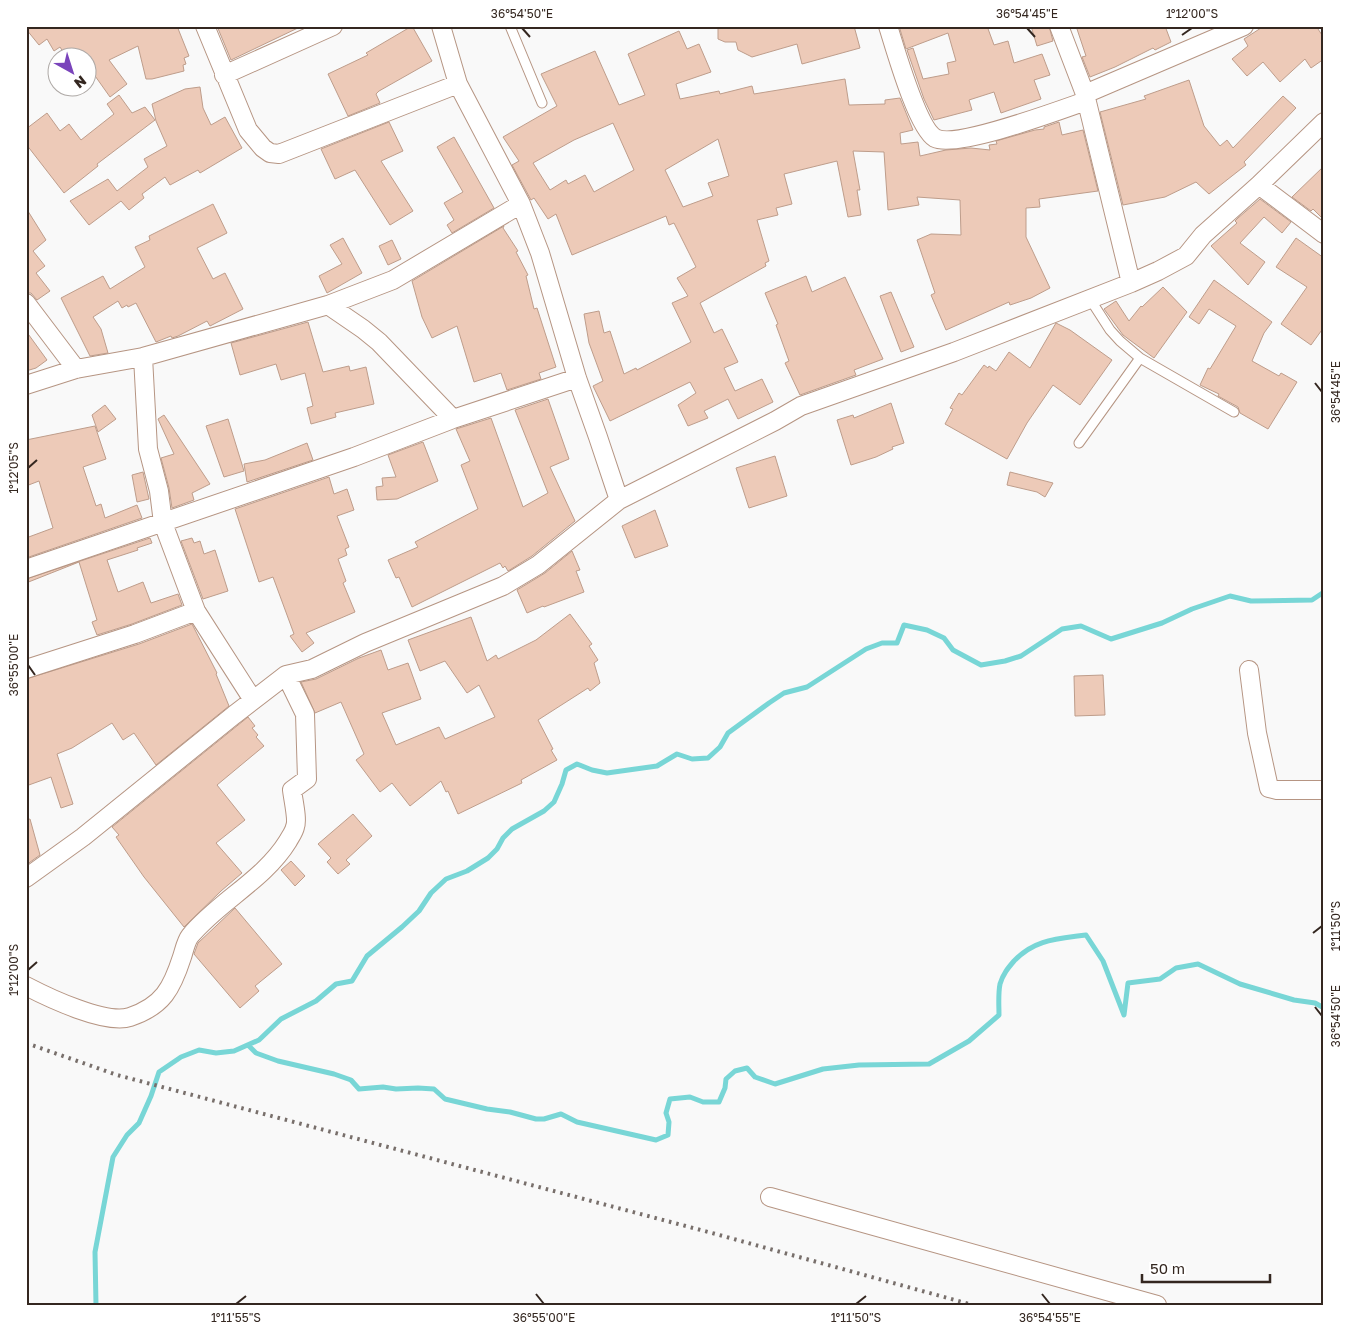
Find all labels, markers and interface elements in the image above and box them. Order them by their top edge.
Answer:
text: 36°54'50"E [491,6,553,21]
text: 36°54'45"E [996,6,1058,21]
text: 1°12'00"S [1166,6,1218,21]
north arrow [48,48,98,98]
text: N [71,73,90,92]
text: 36°54'45"E [1328,361,1343,423]
text: 1°12'05"S [6,442,21,494]
text: 36°55'00"E [6,634,21,696]
text: 1°11'50"S [1328,900,1343,951]
text: 1°12'00"S [6,944,21,996]
text: 36°54'50"E [1328,985,1343,1047]
scale bar [1142,1251,1270,1283]
text: 50 m [1150,1259,1185,1277]
text: 1°11'55"S [211,1310,261,1325]
text: 36°55'00"E [513,1310,575,1325]
text: 1°11'50"S [831,1310,882,1325]
text: 36°54'55"E [1019,1310,1081,1325]

